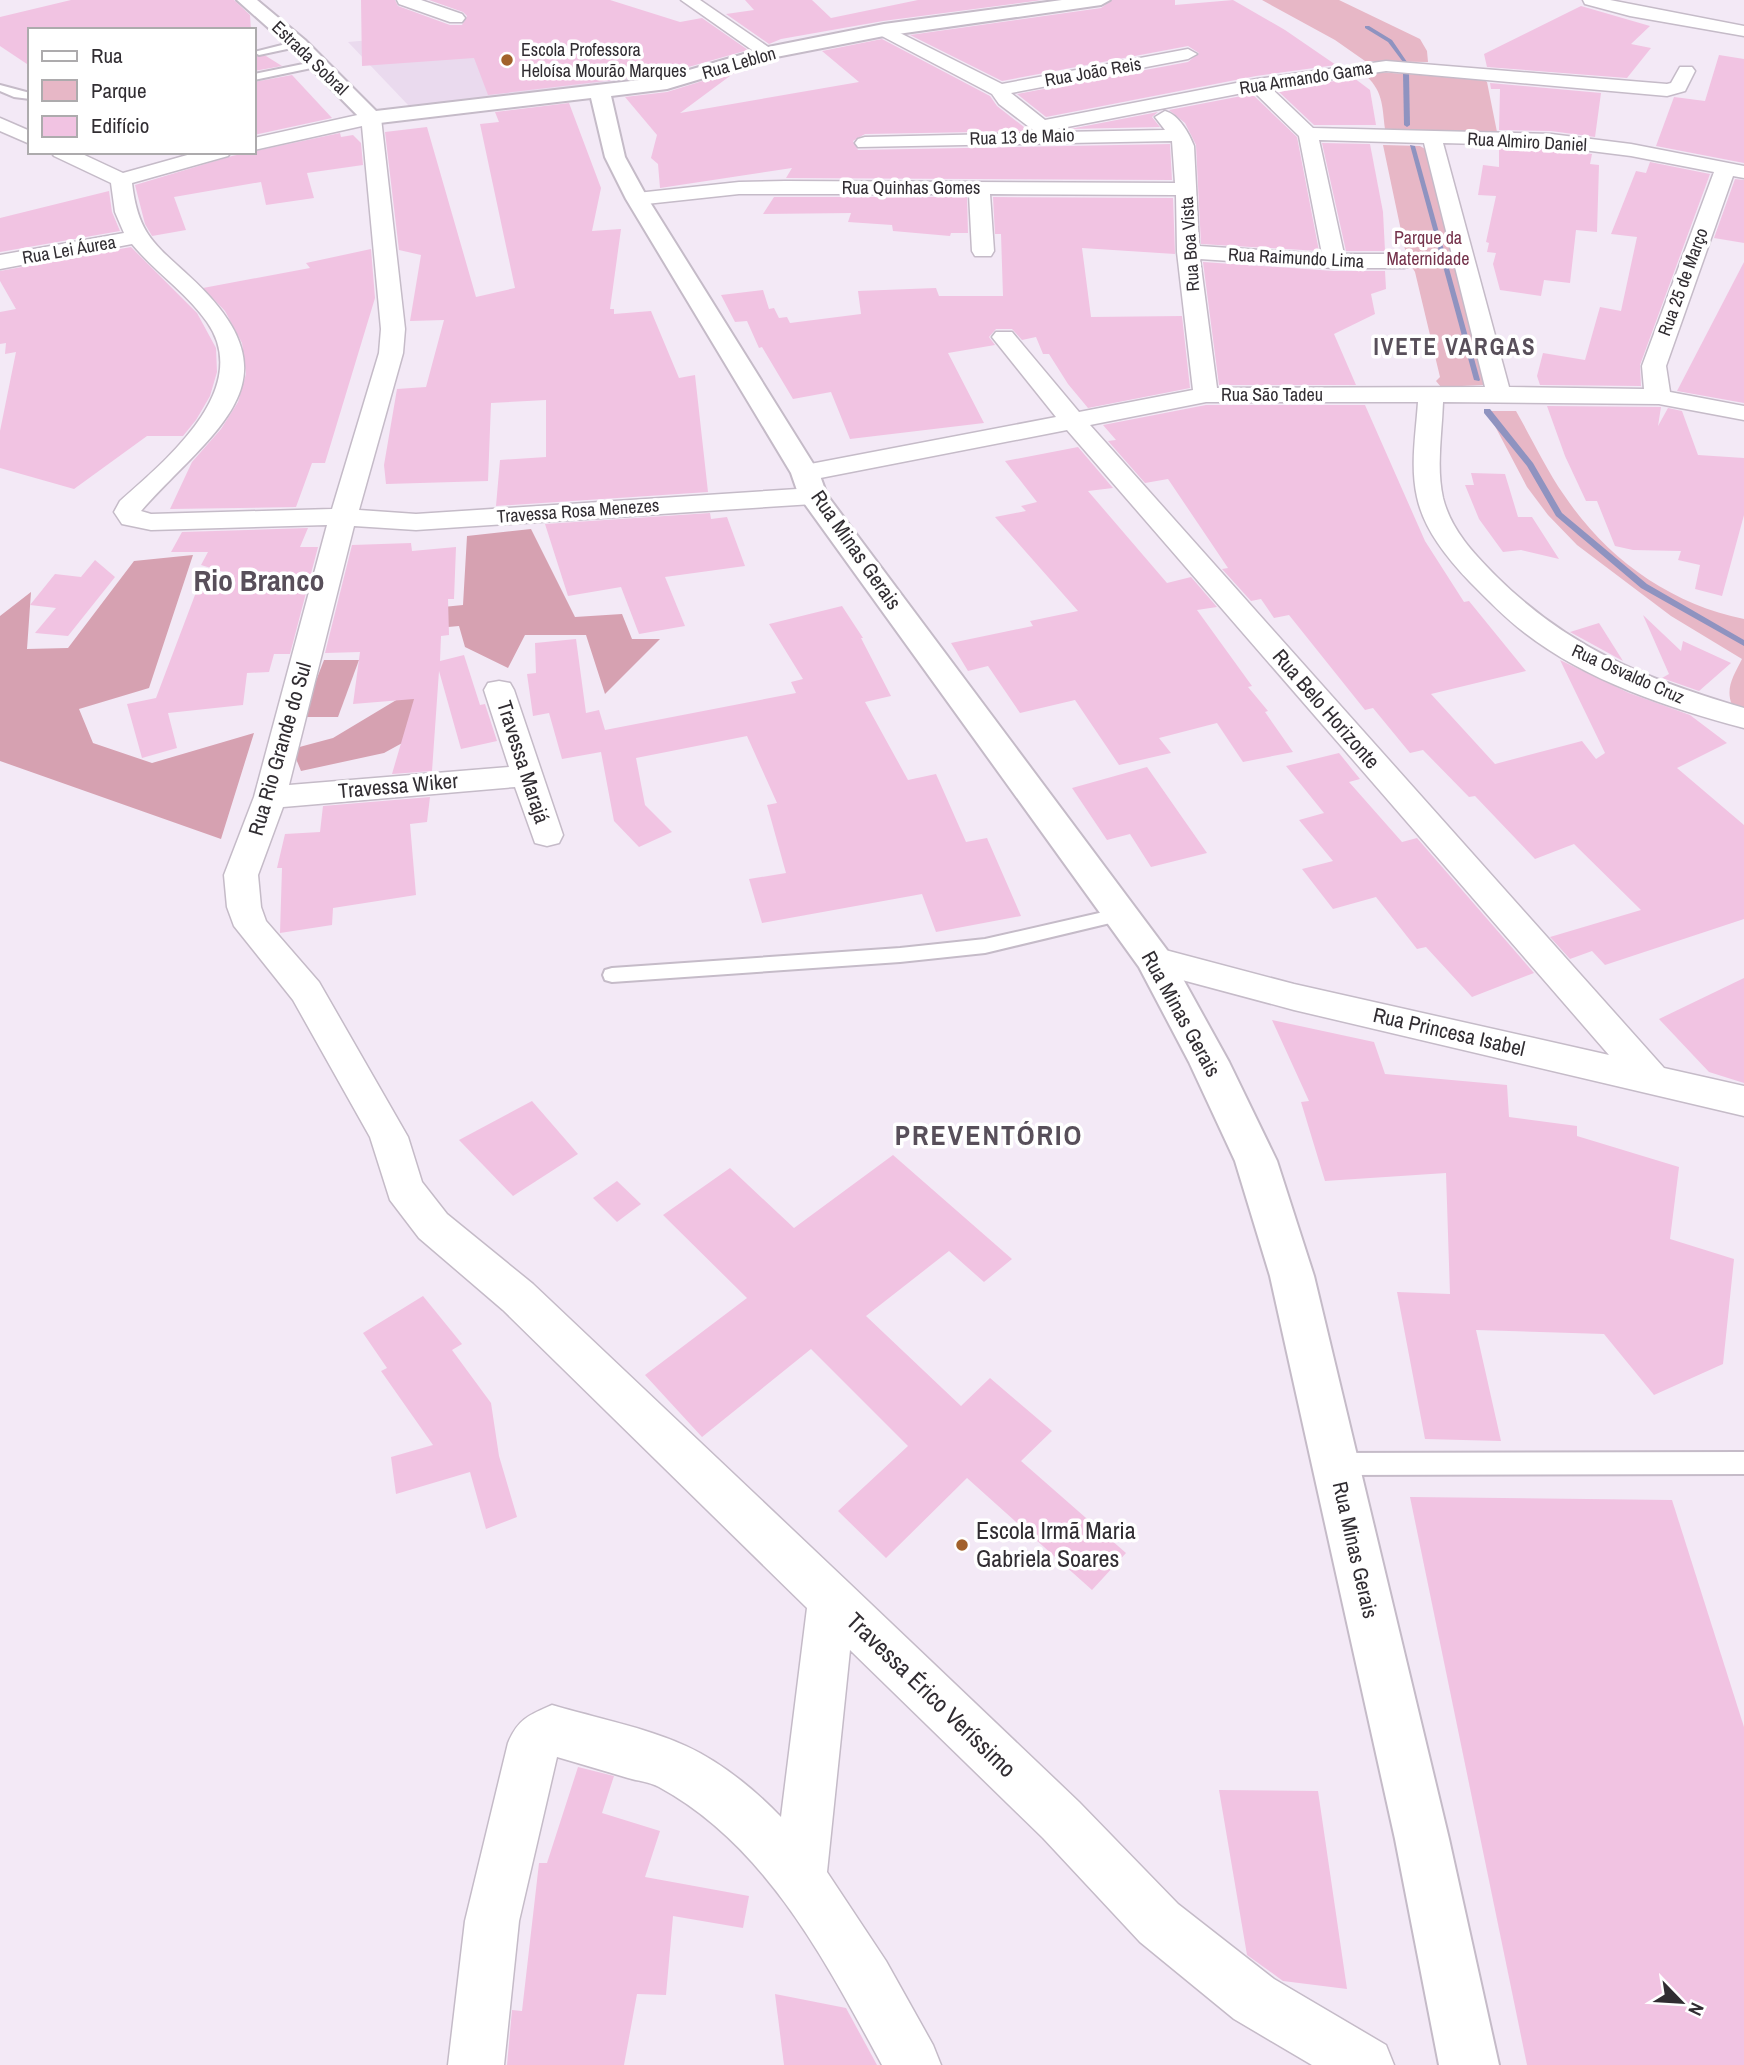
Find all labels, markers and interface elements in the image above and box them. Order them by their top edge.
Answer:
street label: Estrada Sobral [267,15,354,101]
legend [28,28,256,154]
place label: Escola Professora Heloísa Mourão Marques [521,37,687,83]
street label: Rua Leblon [699,40,779,85]
text: Rua [91,41,123,70]
street label: Rua João Reis [1043,51,1143,92]
marker: Escola Professora Heloísa Mourão Marques [499,52,515,68]
street label: Rua Armando Gama [1238,55,1374,100]
text: Parque [91,76,147,105]
text: Edifício [91,111,149,140]
street label: Rua 13 de Maio [969,122,1075,151]
street label: Rua Almiro Daniel [1467,126,1587,157]
street label: Rua Quinhas Gomes [842,175,980,200]
street label: Rua Boa Vista [1174,196,1205,292]
street label: Rua 25 de Março [1651,224,1714,339]
park label: Parque da Maternidade [1387,225,1469,271]
street label: Rua Lei Áurea [20,229,118,270]
street label: Rua Raimundo Lima [1227,241,1365,274]
district label: IVETE VARGAS [1373,331,1537,362]
street label: Rua São Tadeu [1221,382,1323,407]
street label: Rua Minas Gerais [804,484,908,615]
street label: Travessa Rosa Menezes [496,492,660,529]
district label: Rio Branco [193,560,325,600]
street label: Rua Osvaldo Cruz [1568,638,1688,709]
street label: Rua Belo Horizonte [1266,642,1387,775]
street label: Rua Rio Grande do Sul [241,659,318,839]
street label: Travessa Marajá [490,697,557,827]
street label: Travessa Wiker [337,766,459,805]
street label: Rua Minas Gerais [1135,946,1228,1082]
street label: Rua Princesa Isabel [1370,1000,1528,1063]
district label: PREVENTÓRIO [895,1116,1083,1154]
street label: Rua Minas Gerais [1326,1479,1385,1621]
place label: Escola Irmã Maria Gabriela Soares [976,1514,1136,1574]
marker: Escola Irmã Maria Gabriela Soares [954,1537,970,1553]
street label: Travessa Érico Veríssimo [840,1605,1024,1784]
north arrow [1646,1967,1716,2037]
text: N [1682,1999,1711,2020]

